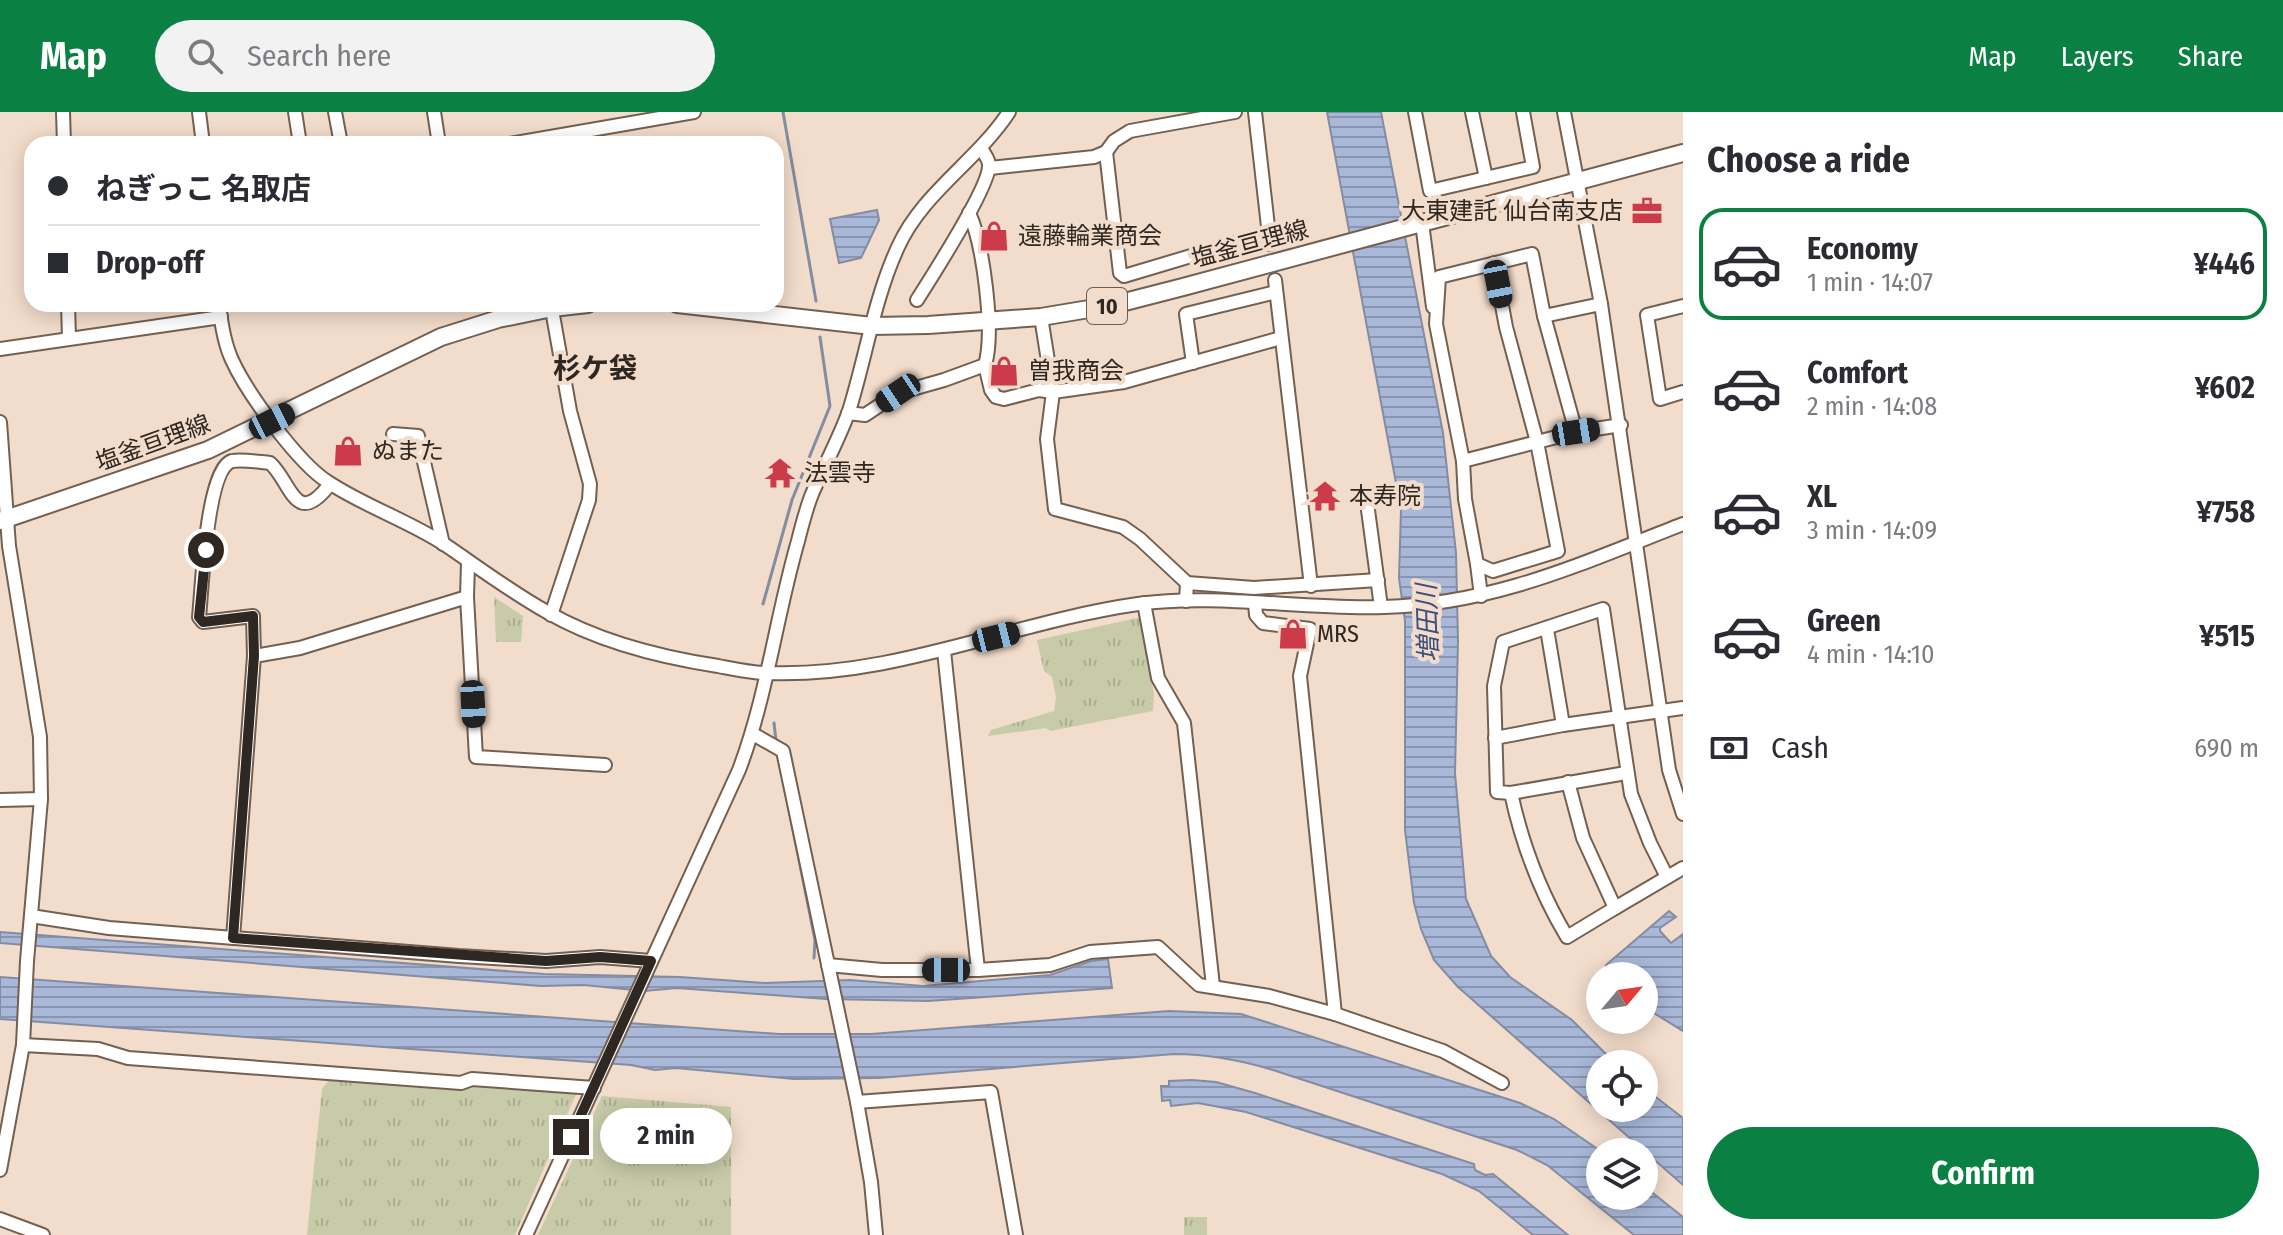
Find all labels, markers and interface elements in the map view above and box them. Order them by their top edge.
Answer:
search box [155,20,715,92]
text: Map [40,33,107,79]
icon: search [183,34,227,78]
text: Search here [247,38,391,74]
text: Map [1968,40,2017,73]
text: Layers [2061,40,2134,73]
text: Share [2178,40,2243,73]
text: Choose a ride [1707,138,1910,182]
text: ねぎっこ 名取店 [96,171,311,207]
office icon: 大東建託 仙台南支店 [1630,194,1664,228]
place label: 大東建託 仙台南支店 [1401,197,1623,225]
street label: 塩釜亘理線 [1188,215,1312,273]
shop icon: 遠藤輪業商会 [977,219,1011,253]
place label: 遠藤輪業商会 [1018,222,1162,250]
icon: car [1711,228,1783,300]
text: Economy [1807,231,1918,267]
text: Drop-off [96,245,203,281]
text: ¥446 [2194,246,2255,282]
car [1482,258,1514,310]
text: 1 min · 14:07 [1807,267,1933,298]
road number: 10 [1087,288,1127,324]
district label: 杉ケ袋 [553,352,637,385]
icon: car [1711,352,1783,424]
shop icon: 曽我商会 [987,354,1021,388]
text: Comfort [1807,355,1908,391]
place label: 曽我商会 [1028,357,1124,385]
car [871,370,925,416]
text: ¥602 [2195,370,2255,406]
text: 2 min · 14:08 [1807,391,1937,422]
car [245,399,299,443]
street label: 塩釜亘理線 [92,409,214,477]
car [1550,416,1602,448]
shop icon: ぬまた [331,434,365,468]
place label: ぬまた [372,437,444,465]
temple icon: 法雲寺 [763,456,797,490]
place label: 法雲寺 [804,459,876,487]
icon: car [1711,476,1783,548]
temple icon: 本寿院 [1308,479,1342,513]
text: XL [1807,479,1837,515]
place label: 本寿院 [1349,482,1421,510]
text: ¥758 [2196,494,2255,530]
text: 3 min · 14:09 [1807,515,1937,546]
route start [188,532,224,568]
water label: 増田川 [1411,580,1445,663]
icon: car [1711,600,1783,672]
text: Green [1807,603,1881,639]
shop icon: MRS [1276,617,1310,651]
text: ¥515 [2199,618,2255,654]
car [970,620,1022,654]
place label: MRS [1317,620,1359,648]
text: 4 min · 14:10 [1807,639,1935,670]
car [460,679,486,729]
icon: cash [1707,726,1751,770]
text: Cash [1771,730,1829,766]
text: 690 m [2194,733,2259,764]
car [922,958,970,982]
north arrow [1586,962,1658,1034]
map controls [1586,962,1658,1210]
button: locate [1586,1050,1658,1122]
callout: 2 min [599,1109,731,1165]
route end [553,1119,589,1155]
text: 2 min [637,1120,695,1151]
button: Confirm [1707,1127,2259,1219]
button: layers [1586,1138,1658,1210]

